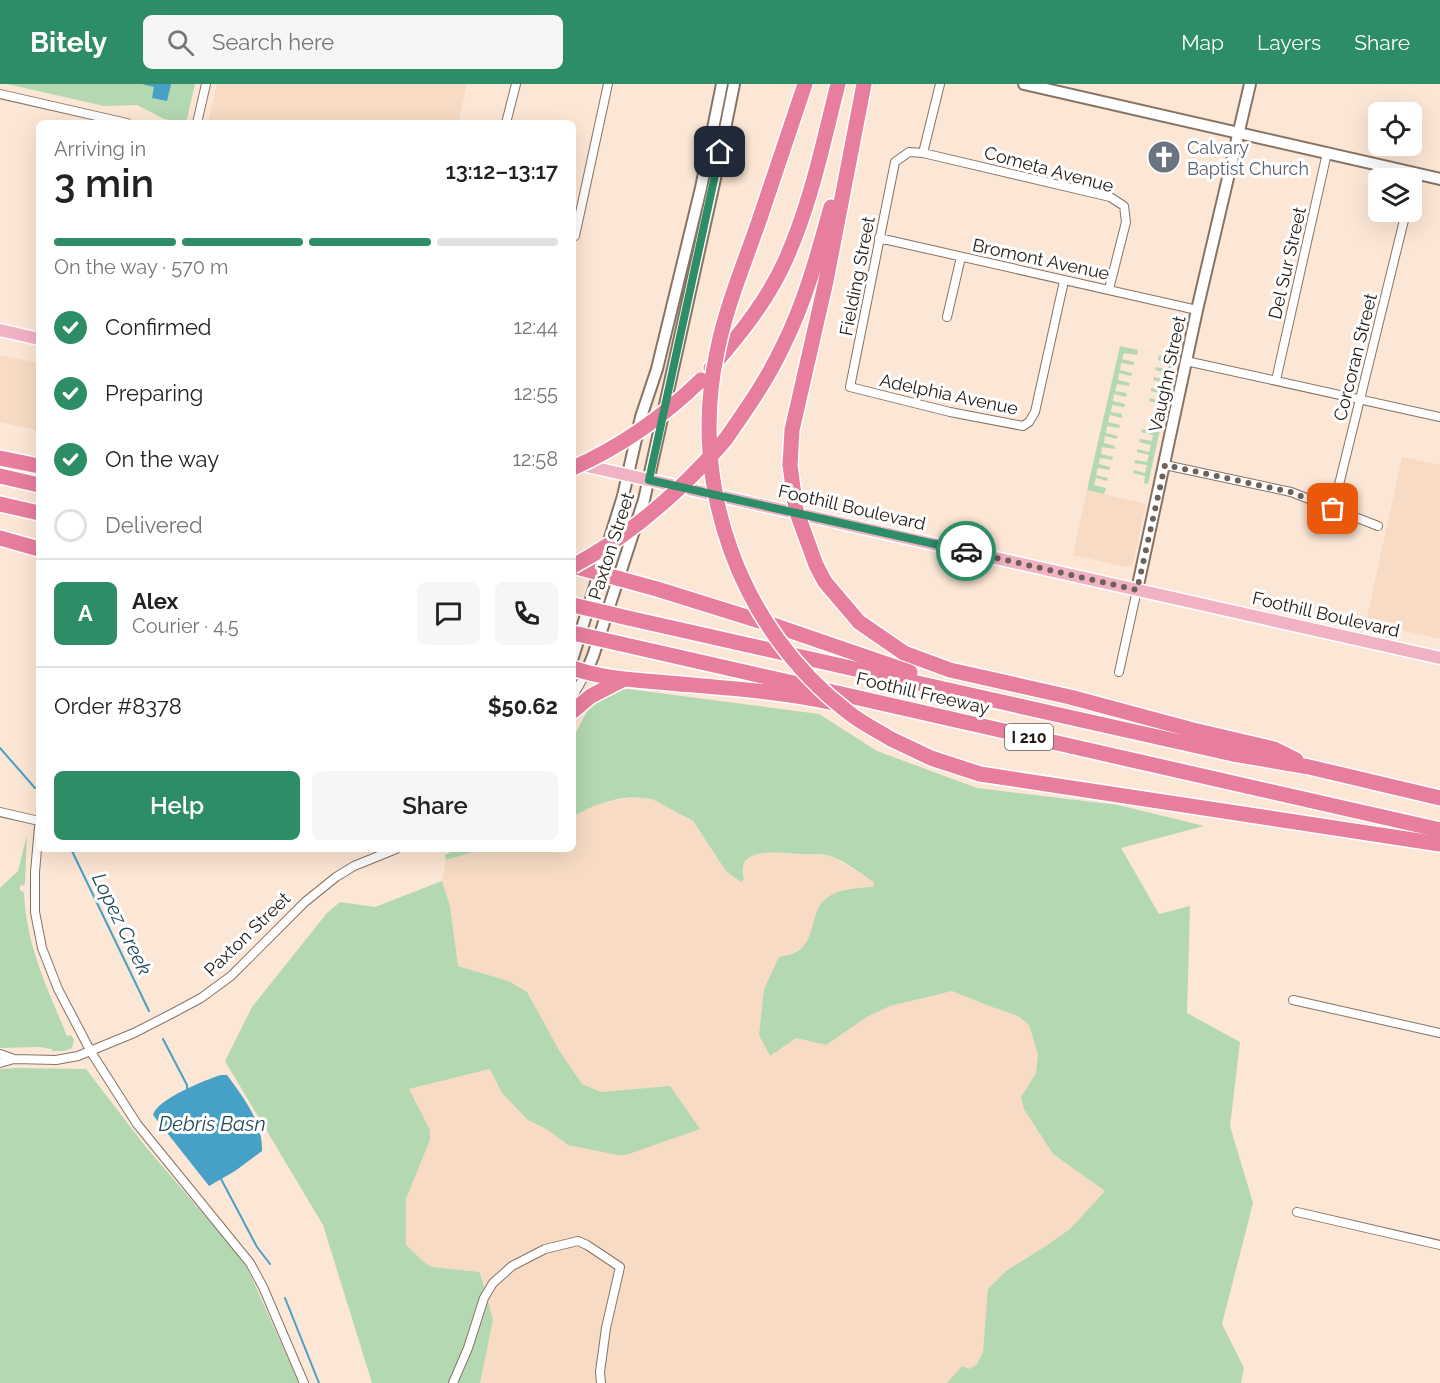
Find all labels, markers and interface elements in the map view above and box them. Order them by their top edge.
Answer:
search box [143,15,563,69]
text: Bitely [30,26,107,59]
icon: search [164,26,197,59]
text: Search here [212,29,334,55]
text: Map [1181,30,1224,55]
text: Layers [1257,30,1321,55]
text: Share [1354,30,1410,55]
map controls [1368,102,1422,222]
button: locate [1368,102,1422,156]
pin [694,126,745,177]
icon: home [703,135,736,168]
text: Arriving in [54,137,146,161]
place label: Calvary Baptist Church [1187,137,1309,179]
church icon: Calvary Baptist Church [1146,139,1182,175]
street label: Cometa Avenue [982,142,1116,196]
text: 13:12–13:17 [445,158,558,184]
text: 3 min [54,160,154,206]
button: layers [1368,168,1422,222]
street label: Del Sur Street [1264,205,1310,321]
street label: Fielding Street [835,215,879,337]
street label: Bromont Avenue [971,234,1112,284]
text: On the way · 570 m [54,255,228,279]
street label: Corcoran Street [1329,291,1381,423]
icon: check [54,311,87,344]
text: Confirmed [105,314,212,340]
street label: Vaughn Street [1144,314,1190,434]
text: 12:44 [513,315,558,339]
street label: Adelphia Avenue [878,369,1021,419]
icon: check [54,377,87,410]
text: Preparing [105,380,203,406]
text: 12:55 [513,381,558,405]
icon: check [54,443,87,476]
text: On the way [105,446,219,472]
text: 12:58 [513,447,558,471]
street label: Foothill Boulevard [776,480,928,534]
pin [1307,483,1358,534]
street label: Paxton Street [584,490,638,602]
icon: bag [1316,492,1349,525]
text: Delivered [105,512,203,538]
courier [936,521,996,581]
icon: car [950,535,983,568]
button: chat [417,582,480,645]
button: phone [495,582,558,645]
street label: Foothill Boulevard [1250,587,1402,641]
text: Alex [132,588,178,614]
text: A [78,600,93,626]
text: Courier · 4.5 [132,614,239,638]
street label: Foothill Freeway [854,667,992,719]
text: Order #8378 [54,693,182,719]
text: $50.62 [488,693,558,719]
road number: I 210 [1005,724,1053,750]
button: Help [54,771,300,840]
button: Share [312,771,558,840]
water label: Lopez Creek [87,869,157,979]
street label: Paxton Street [200,888,294,980]
water label: Debris Basn [158,1112,266,1136]

